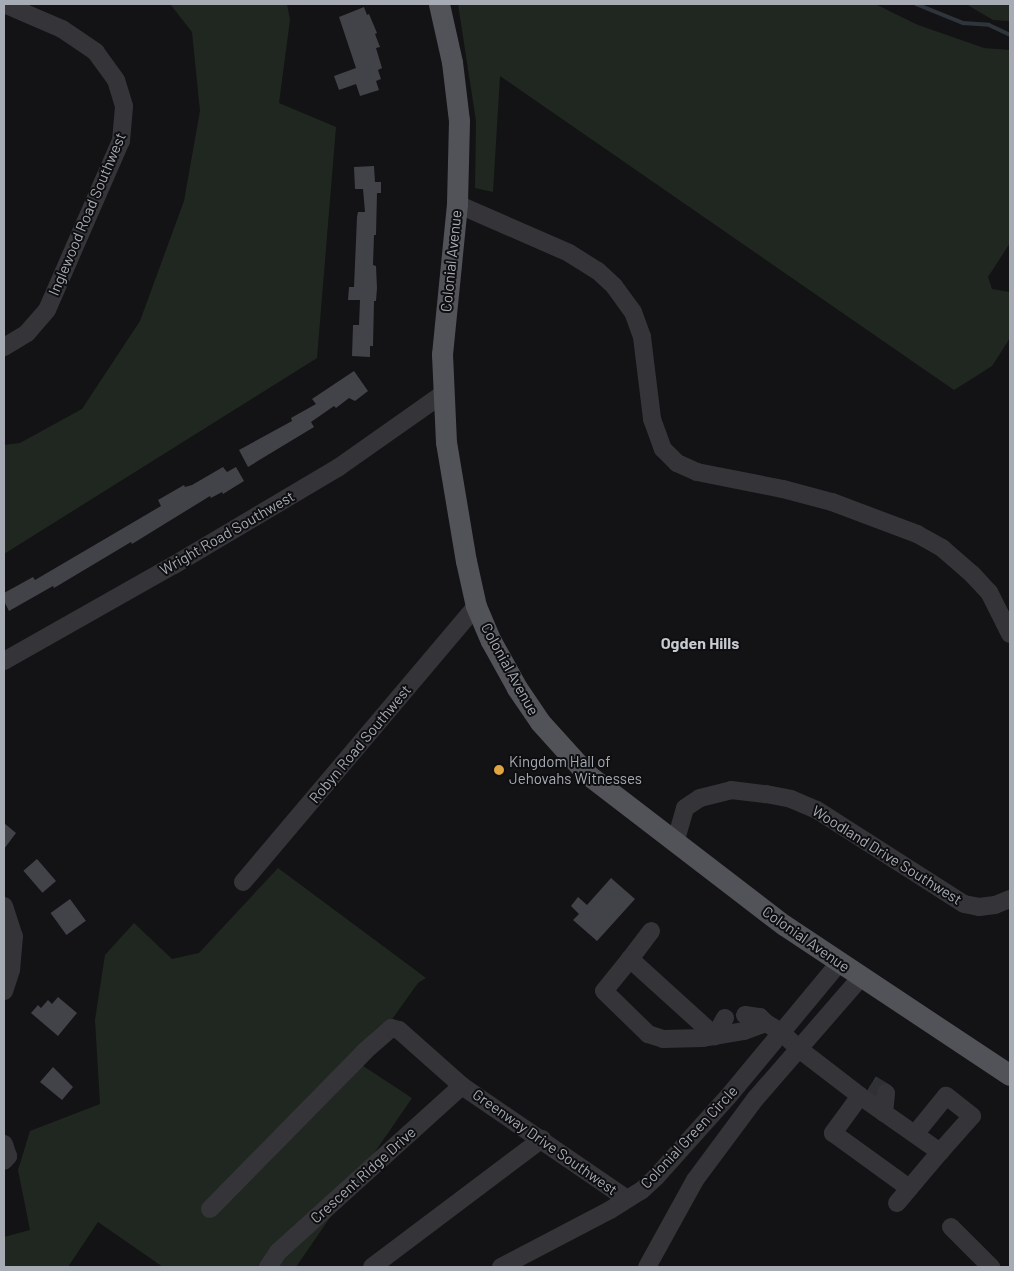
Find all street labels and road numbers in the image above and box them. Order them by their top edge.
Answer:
street label: Inglewood Road Southwest [45,130,129,298]
street label: Colonial Avenue [437,209,465,313]
street label: Wright Road Southwest [156,487,298,579]
street label: Colonial Avenue [477,620,543,718]
street label: Robyn Road Southwest [305,681,415,807]
street label: Woodland Drive Southwest [809,801,965,909]
street label: Colonial Avenue [759,902,853,976]
street label: Colonial Green Circle [637,1082,741,1192]
street label: Greenway Drive Southwest [469,1085,621,1199]
street label: Crescent Ridge Drive [307,1123,419,1227]

